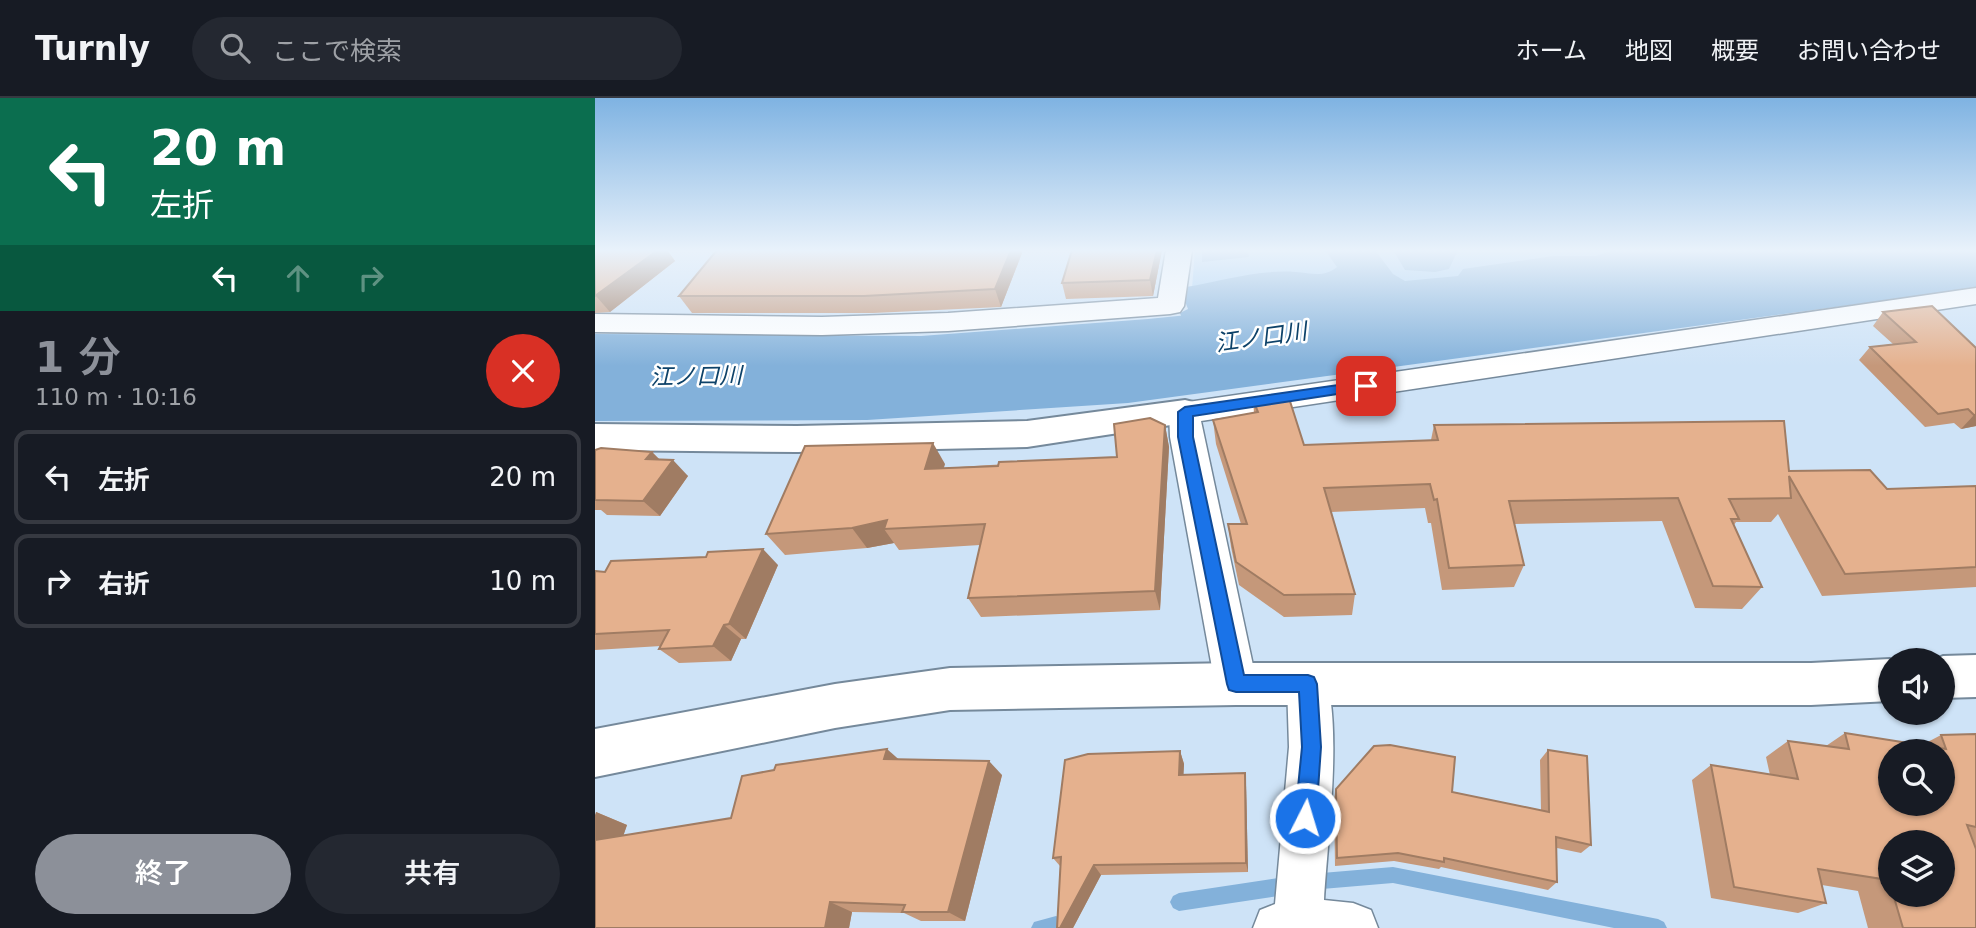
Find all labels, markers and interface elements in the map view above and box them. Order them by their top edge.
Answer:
search box [192,17,682,80]
text: Turnly [35,29,150,68]
icon: search [216,29,254,67]
text: ここで検索 [272,36,402,66]
text: ホーム [1516,37,1587,65]
text: 地図 [1625,37,1673,65]
text: 概要 [1711,37,1759,65]
text: お問い合わせ [1797,37,1941,65]
text: 20 m [150,120,286,177]
icon: left [35,126,126,217]
text: 左折 [150,186,214,224]
icon: left [206,259,244,297]
icon: ahead [279,259,317,297]
icon: right [352,259,390,297]
water label: 江ノ口川 [1214,317,1311,356]
text: 1 分 [35,333,121,382]
button: close [486,334,560,408]
pin [1336,356,1396,416]
water label: 江ノ口川 [650,362,745,390]
icon: arrive [1347,367,1385,405]
text: 110 m · 10:16 [35,384,197,410]
icon: left [39,458,77,496]
text: 20 m [489,462,556,492]
text: 左折 [98,465,150,495]
icon: right [39,562,77,600]
text: 10 m [489,566,556,596]
text: 右折 [98,569,150,599]
map controls [1878,648,1955,907]
button: sound [1878,648,1955,725]
button: search [1878,739,1955,816]
position arrow [1268,781,1342,855]
button: layers [1878,830,1955,907]
button: 終了 [35,834,291,914]
button: 共有 [305,834,560,914]

